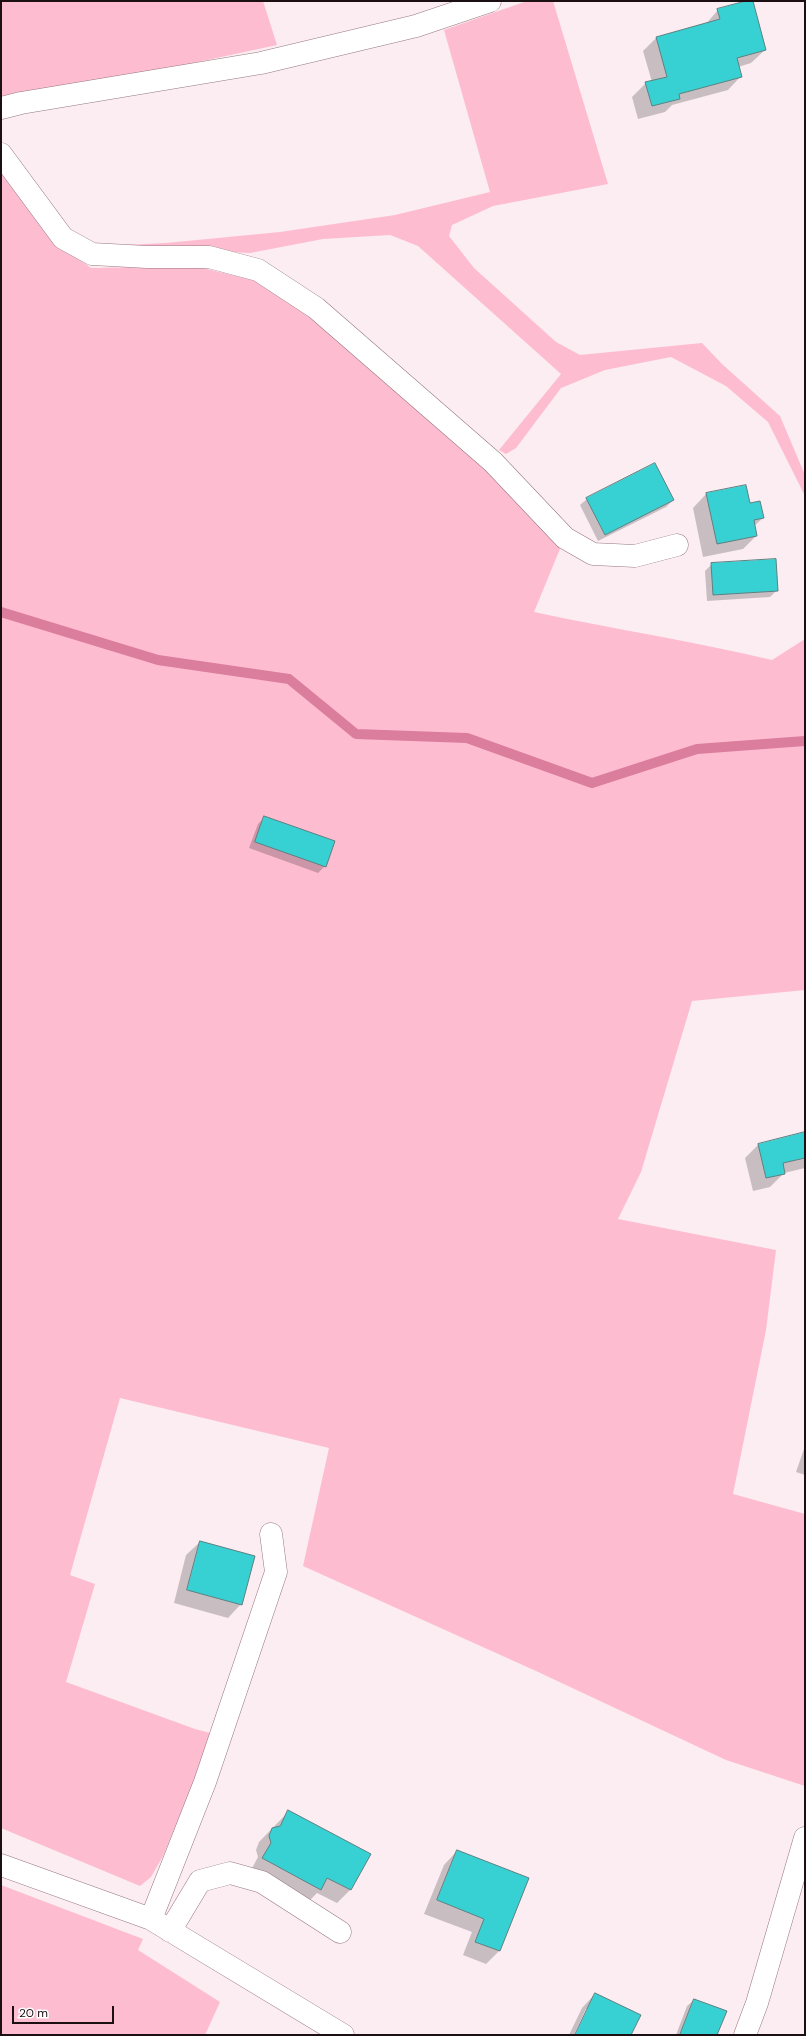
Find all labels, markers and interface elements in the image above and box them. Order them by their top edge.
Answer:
scale bar [14,1998,116,2024]
text: 20 m [19,2005,48,2021]

